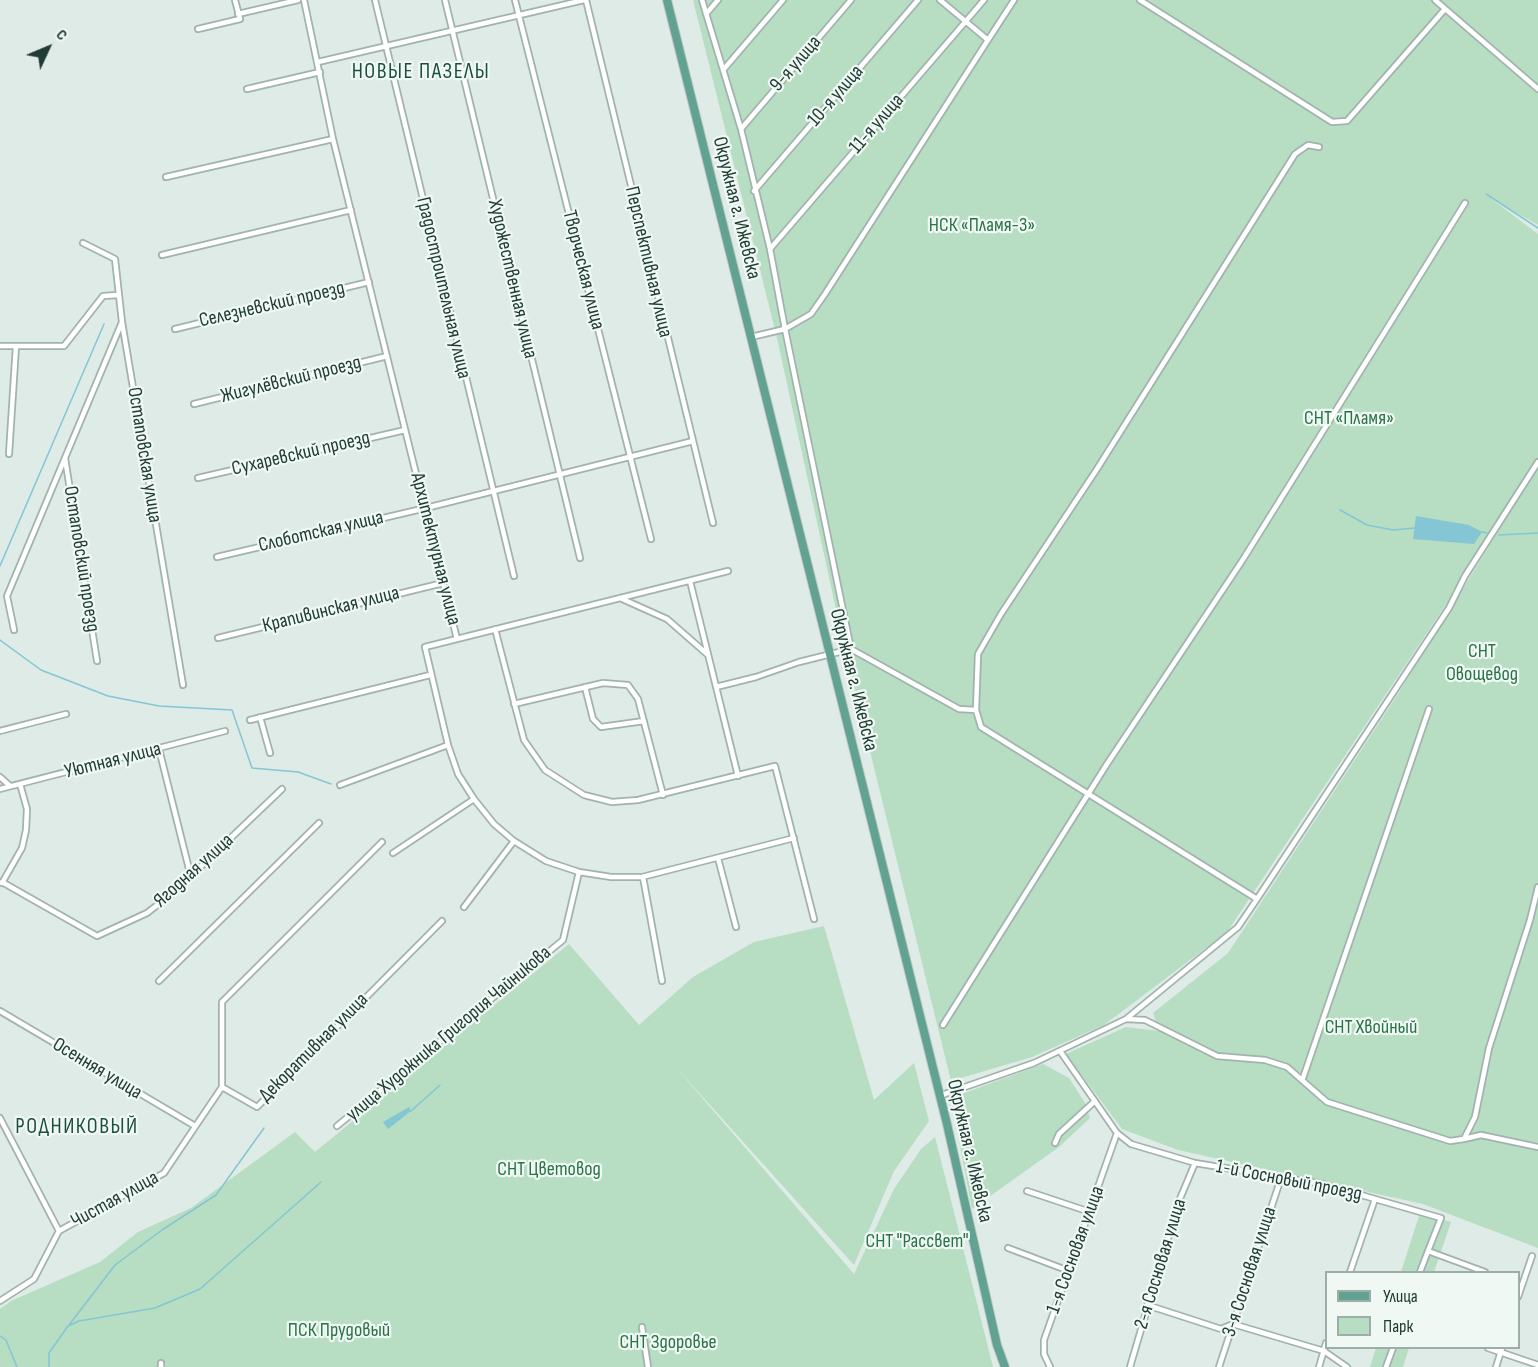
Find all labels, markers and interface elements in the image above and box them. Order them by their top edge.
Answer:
north arrow [18,18,78,78]
text: С [52,26,71,45]
street label: 9-я улица [765,31,827,97]
district label: НОВЫЕ ПАЗЕЛЫ [352,59,490,85]
street label: 10-я улица [803,60,869,132]
street label: 11-я улица [845,89,909,159]
street label: Окружная г. Ижевска [707,134,765,282]
street label: Перспективная улица [619,184,677,340]
street label: Градостроительная улица [410,195,476,381]
street label: Художественная улица [482,197,542,361]
street label: Творческая улица [557,208,609,332]
park label: НСК «Пламя-3» [929,214,1035,238]
street label: Селезневский проезд [197,277,347,333]
street label: Жигулёвский проезд [218,351,364,409]
street label: Остаповская улица [121,386,167,524]
park label: СНТ «Пламя» [1304,407,1394,431]
street label: Сухаревский проезд [230,426,372,482]
street label: Архитектурная улица [404,470,466,628]
street label: Остаповский проезд [58,484,104,634]
street label: Слоботская улица [256,506,386,558]
street label: Крапивинская улица [260,581,402,639]
street label: Окружная г. Ижевска [824,606,882,754]
park label: СНТ Овощевод [1446,640,1518,687]
street label: Уютная улица [62,737,164,785]
street label: Ягодная улица [149,829,239,913]
street label: улица Художника Григория Чайникова [342,941,556,1127]
street label: Декоративная улица [254,988,374,1108]
park label: СНТ Хвойный [1325,1016,1417,1040]
street label: Осенняя улица [48,1033,146,1105]
street label: Окружная г. Ижевска [941,1077,997,1225]
district label: РОДНИКОВЫЙ [15,1114,139,1140]
street label: 1-й Сосновый проезд [1214,1155,1364,1207]
park label: СНТ Цветовод [497,1158,601,1182]
street label: Чистая улица [67,1166,163,1234]
street label: 1-я Сосновая улица [1042,1183,1110,1317]
street label: 2-я Сосновая улица [1130,1196,1192,1332]
street label: 3-я Сосновая улица [1218,1204,1282,1340]
park label: СНТ "Рассвет" [865,1230,969,1254]
legend [1325,1271,1520,1349]
text: Улица [1383,1286,1418,1307]
text: Парк [1383,1316,1413,1337]
park label: ПСК Прудовый [288,1319,390,1343]
park label: СНТ Здоровье [619,1331,717,1355]

